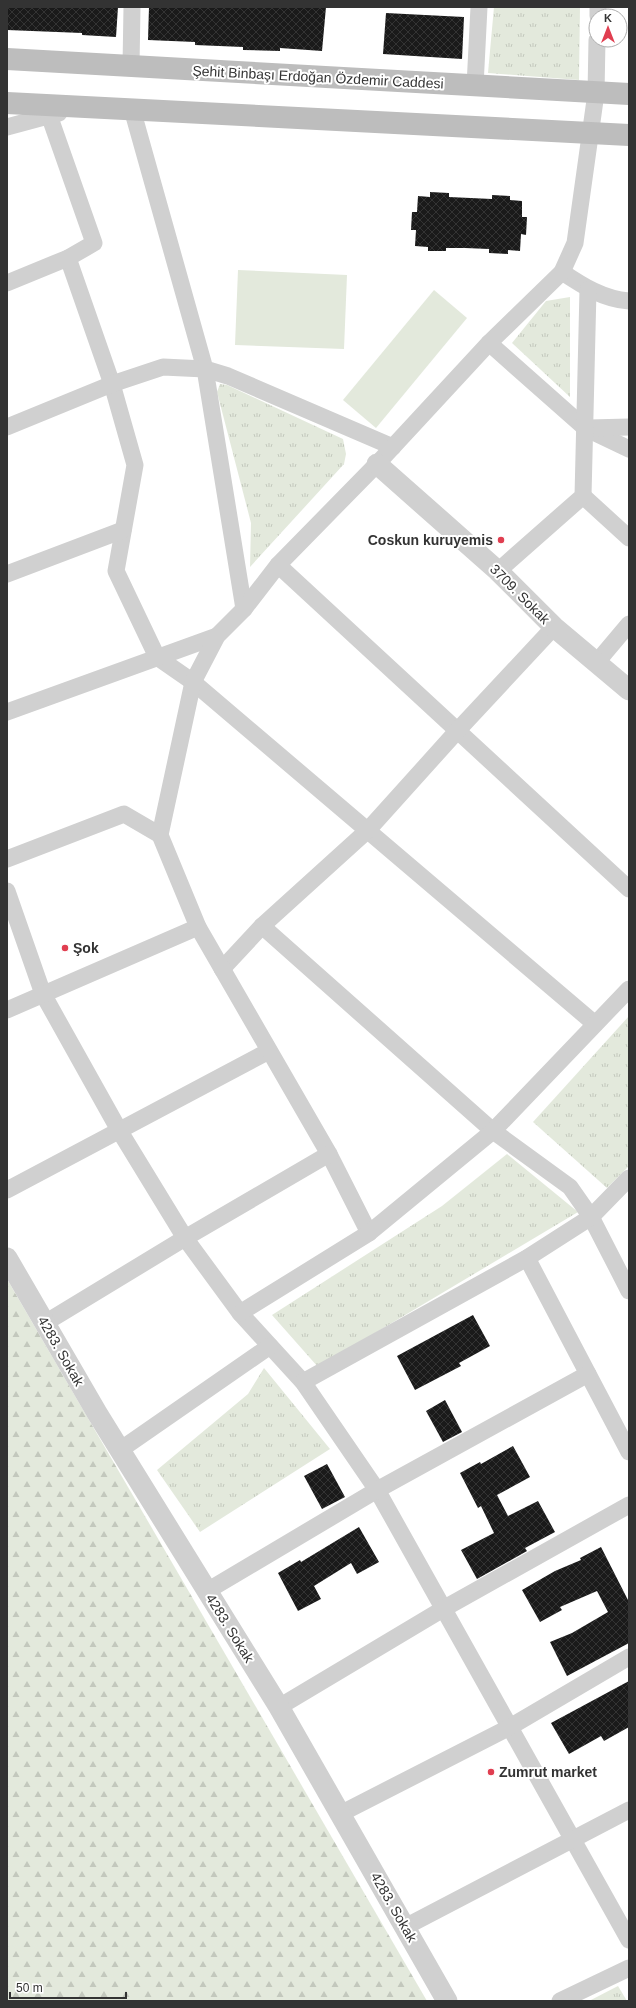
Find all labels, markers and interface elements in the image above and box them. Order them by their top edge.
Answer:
north arrow [588,8,628,48]
text: K [604,12,612,24]
street label: Şehit Binbaşı Erdoğan Özdemir Caddesi [192,61,444,92]
place label: Coskun kuruyemis [368,532,493,548]
marker: Coskun kuruyemis [496,535,506,545]
street label: 3709. Sokak [487,561,554,628]
place label: Şok [73,940,99,956]
marker: Şok [60,943,70,953]
street label: 4283. Sokak [35,1313,88,1390]
street label: 4283. Sokak [203,1591,258,1666]
place label: Zumrut market [499,1764,597,1780]
marker: Zumrut market [486,1767,496,1777]
street label: 4283. Sokak [368,1869,421,1946]
scale bar [10,1974,126,2000]
text: 50 m [16,1981,43,1995]

